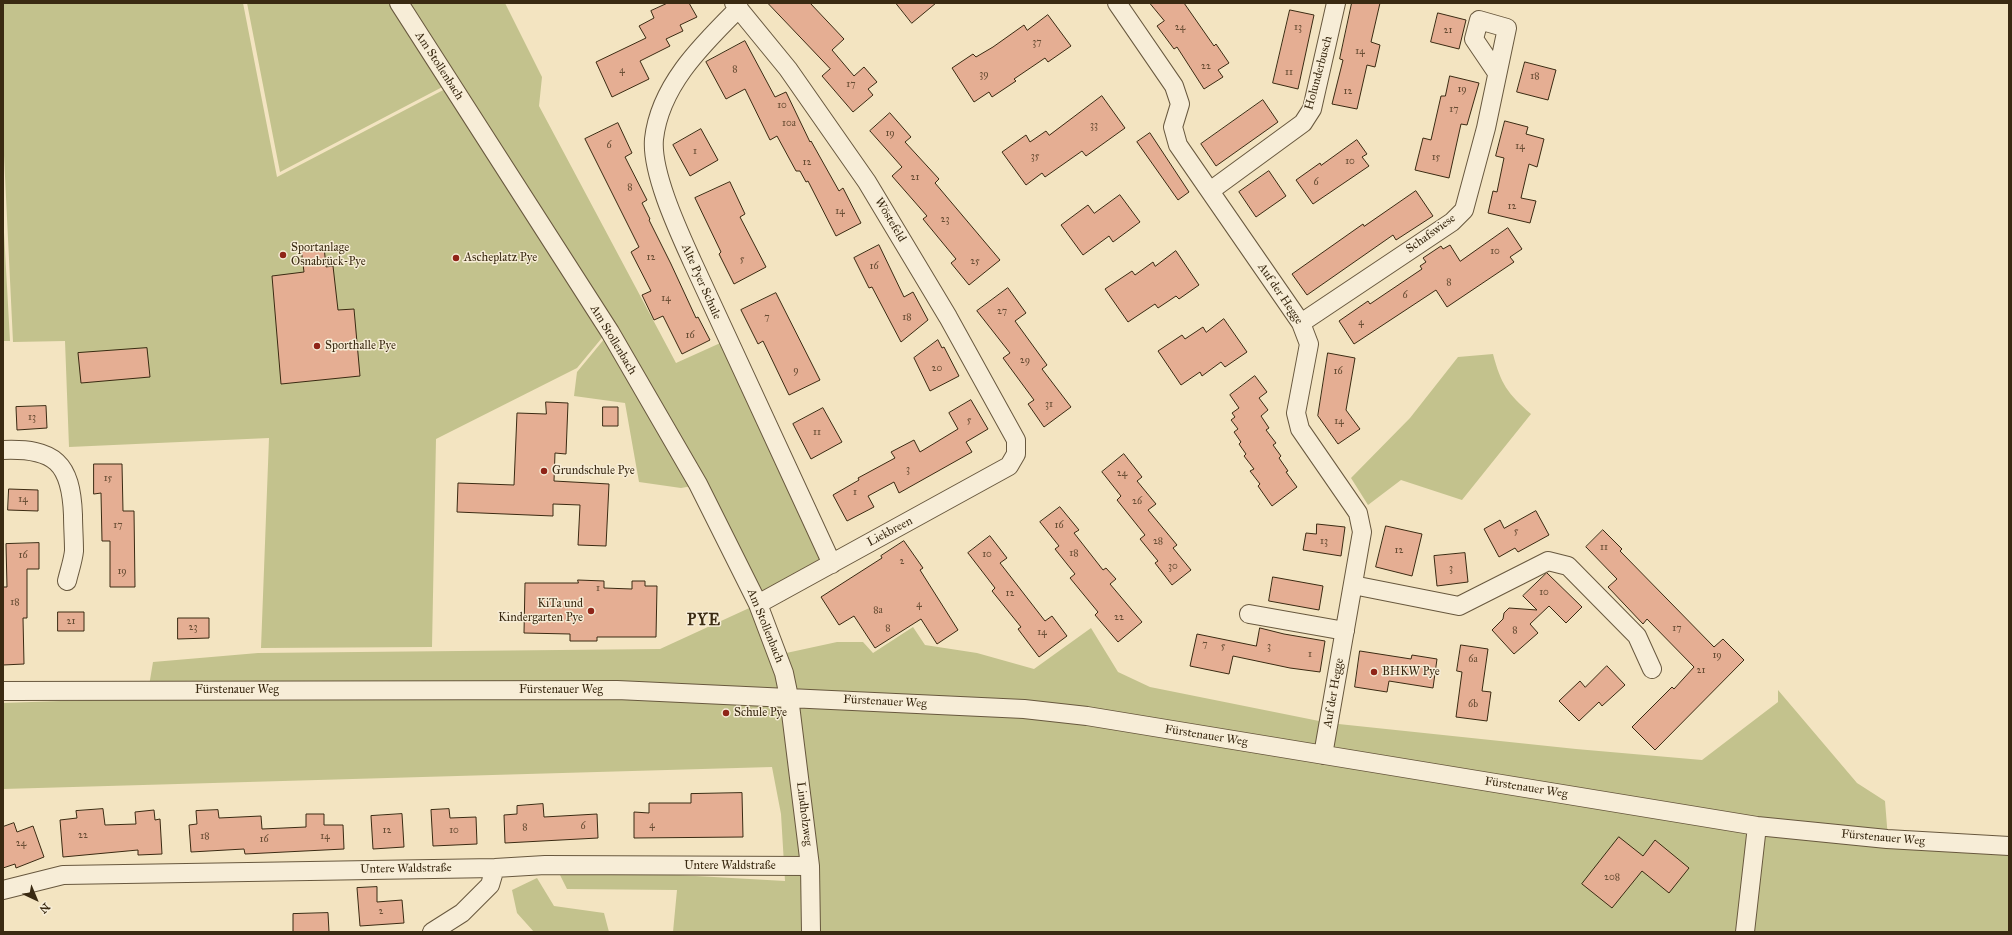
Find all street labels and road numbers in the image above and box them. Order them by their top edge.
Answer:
street label: Am Stollenbach [412,29,466,103]
street label: Holunderbusch [1302,34,1336,112]
street label: Wöstefeld [871,195,909,245]
street label: Schafswiese [1403,211,1459,257]
street label: Alte Pyer Schule [678,242,724,322]
street label: Auf der Hegge [1254,261,1306,327]
street label: Am Stollenbach [587,303,639,377]
street label: Liekbreen [865,514,915,550]
street label: Am Stollenbach [744,587,786,665]
street label: Auf der Hegge [1321,657,1347,729]
street label: Fürstenauer Weg [195,683,279,697]
street label: Fürstenauer Weg [519,683,603,697]
street label: Fürstenauer Weg [843,693,927,711]
street label: Fürstenauer Weg [1163,722,1249,750]
street label: Fürstenauer Weg [1483,774,1569,802]
street label: Lindholzweg [793,781,815,847]
street label: Fürstenauer Weg [1841,827,1925,849]
street label: Untere Waldstraße [684,859,776,873]
street label: Untere Waldstraße [360,861,452,877]

